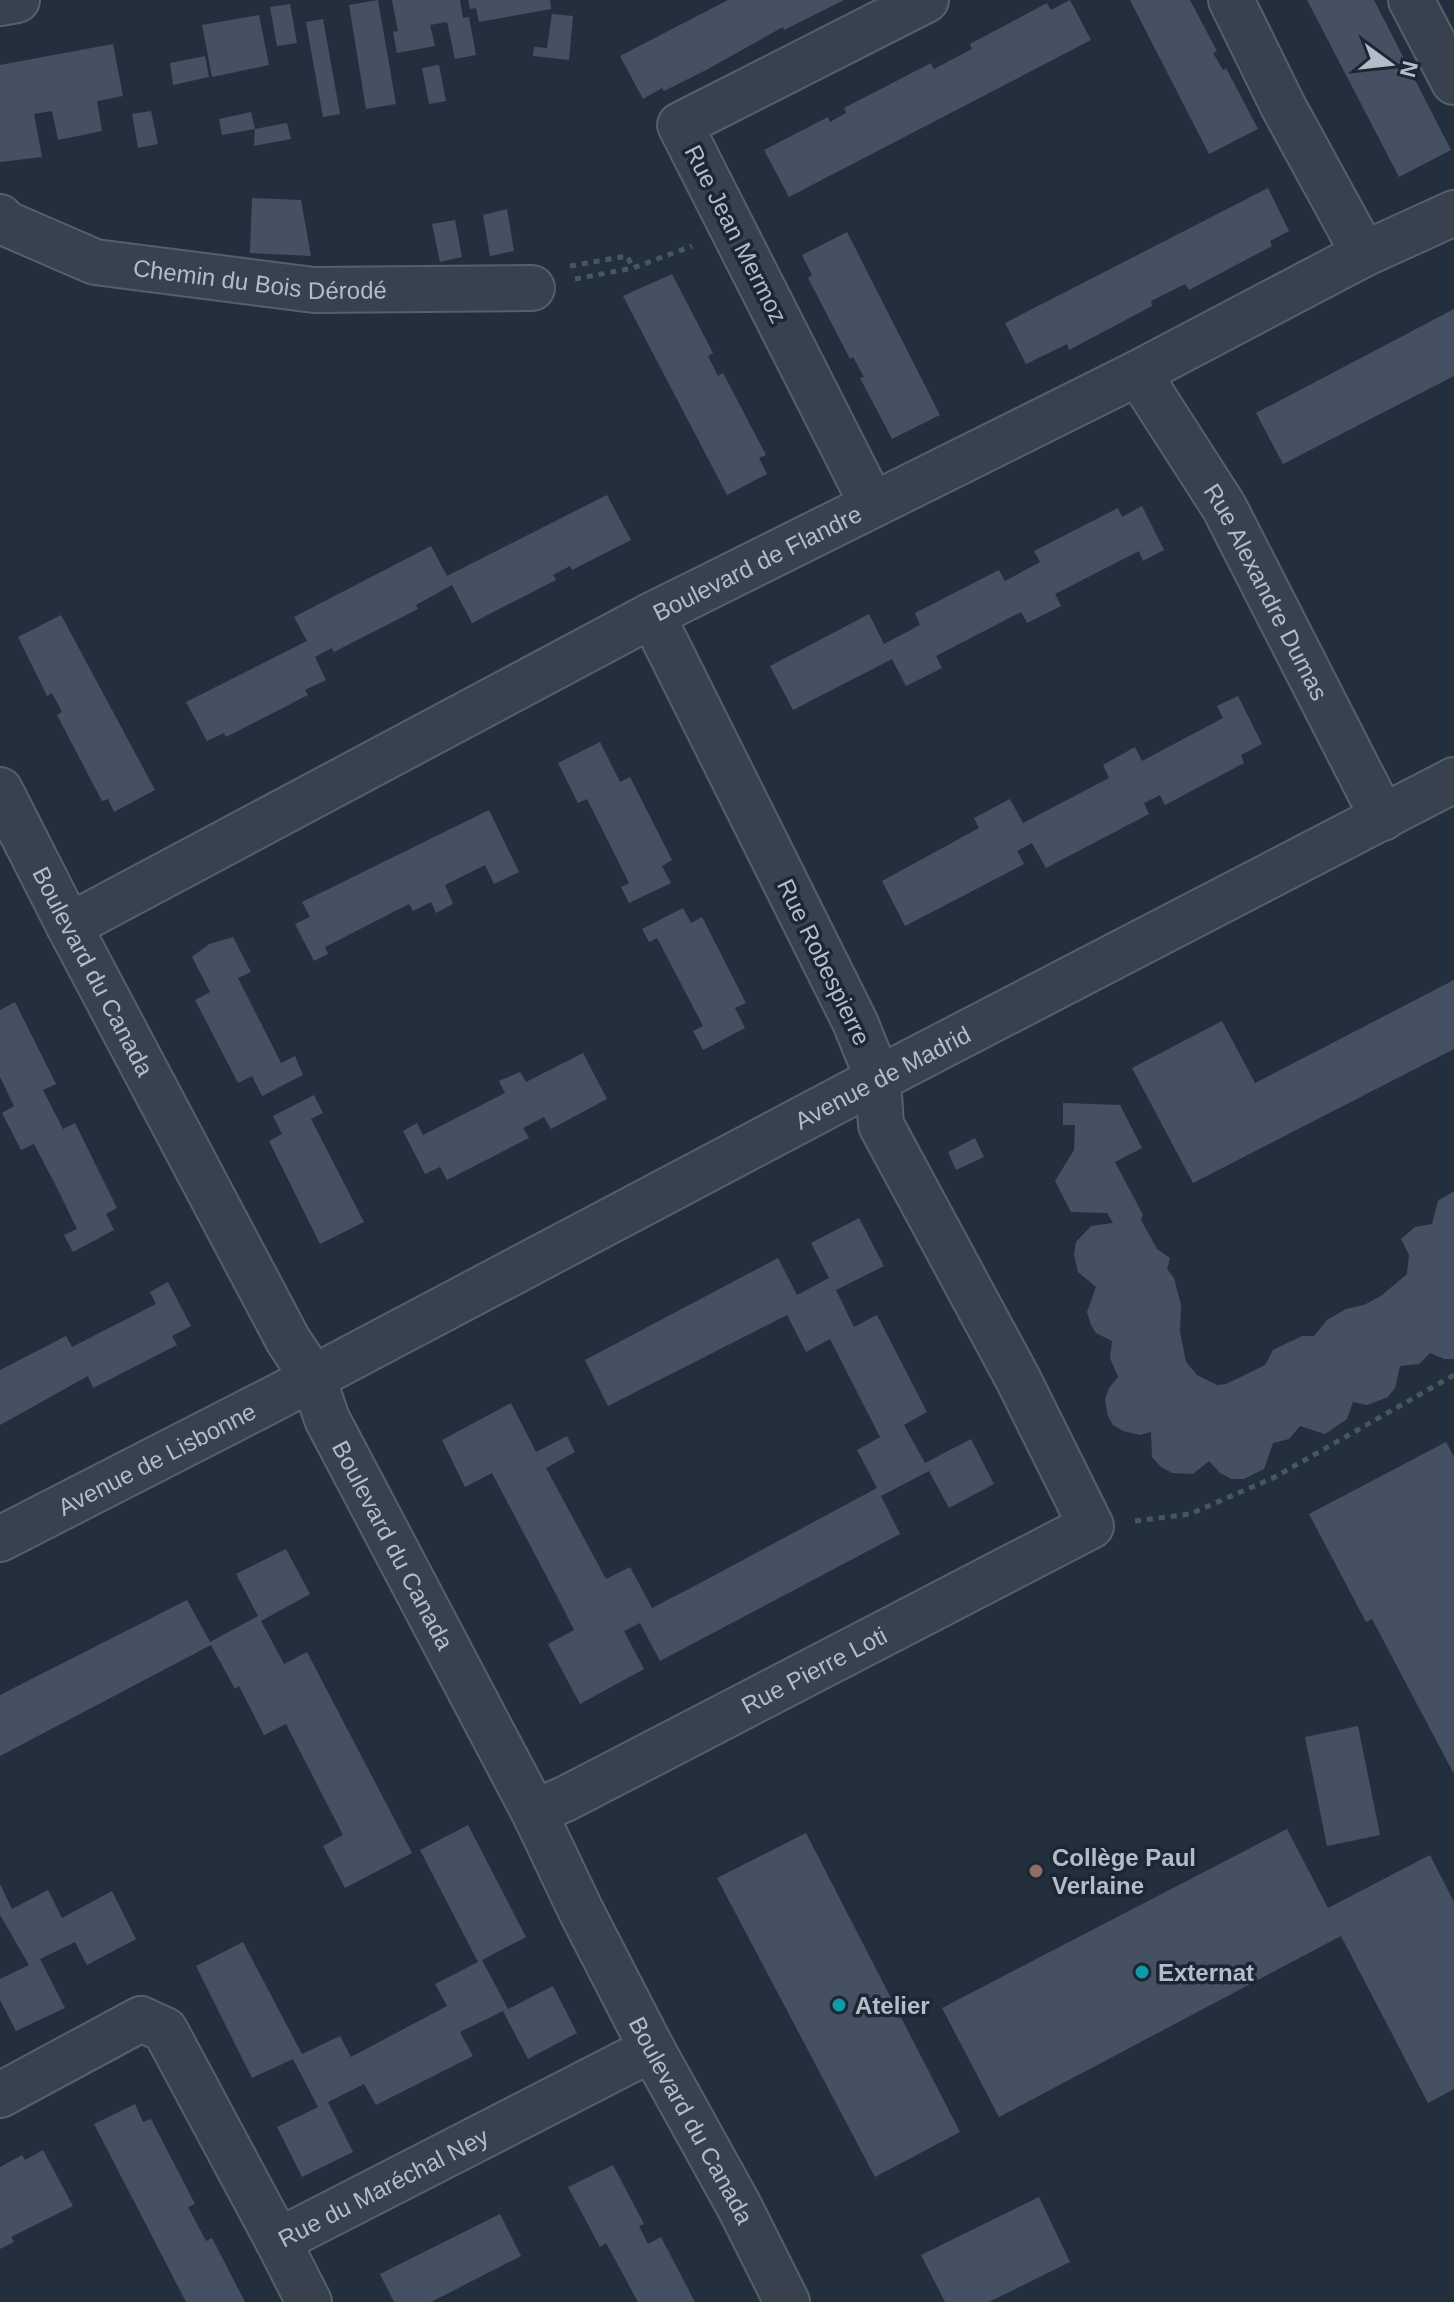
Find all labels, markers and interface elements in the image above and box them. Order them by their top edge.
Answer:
north arrow [1350,24,1430,104]
text: N [1395,58,1423,80]
street label: Rue Jean Mermoz [679,141,793,327]
street label: Chemin du Bois Dérodé [132,254,387,304]
street label: Rue Alexandre Dumas [1199,478,1334,705]
street label: Boulevard de Flandre [648,499,866,626]
street label: Boulevard du Canada [28,862,160,1081]
street label: Rue Robespierre [772,875,876,1049]
street label: Avenue de Madrid [790,1020,975,1134]
street label: Avenue de Lisbonne [53,1397,260,1521]
street label: Boulevard du Canada [327,1436,460,1655]
street label: Rue Pierre Loti [737,1621,891,1719]
place label: Collège Paul Verlaine [1052,1844,1196,1899]
marker: Collège Paul Verlaine [1027,1862,1045,1880]
place label: Externat [1158,1959,1254,1986]
marker: Externat [1133,1963,1151,1981]
place label: Atelier [855,1992,930,2019]
marker: Atelier [830,1996,848,2014]
street label: Boulevard du Canada [624,2012,759,2229]
street label: Rue du Maréchal Ney [274,2122,493,2252]

